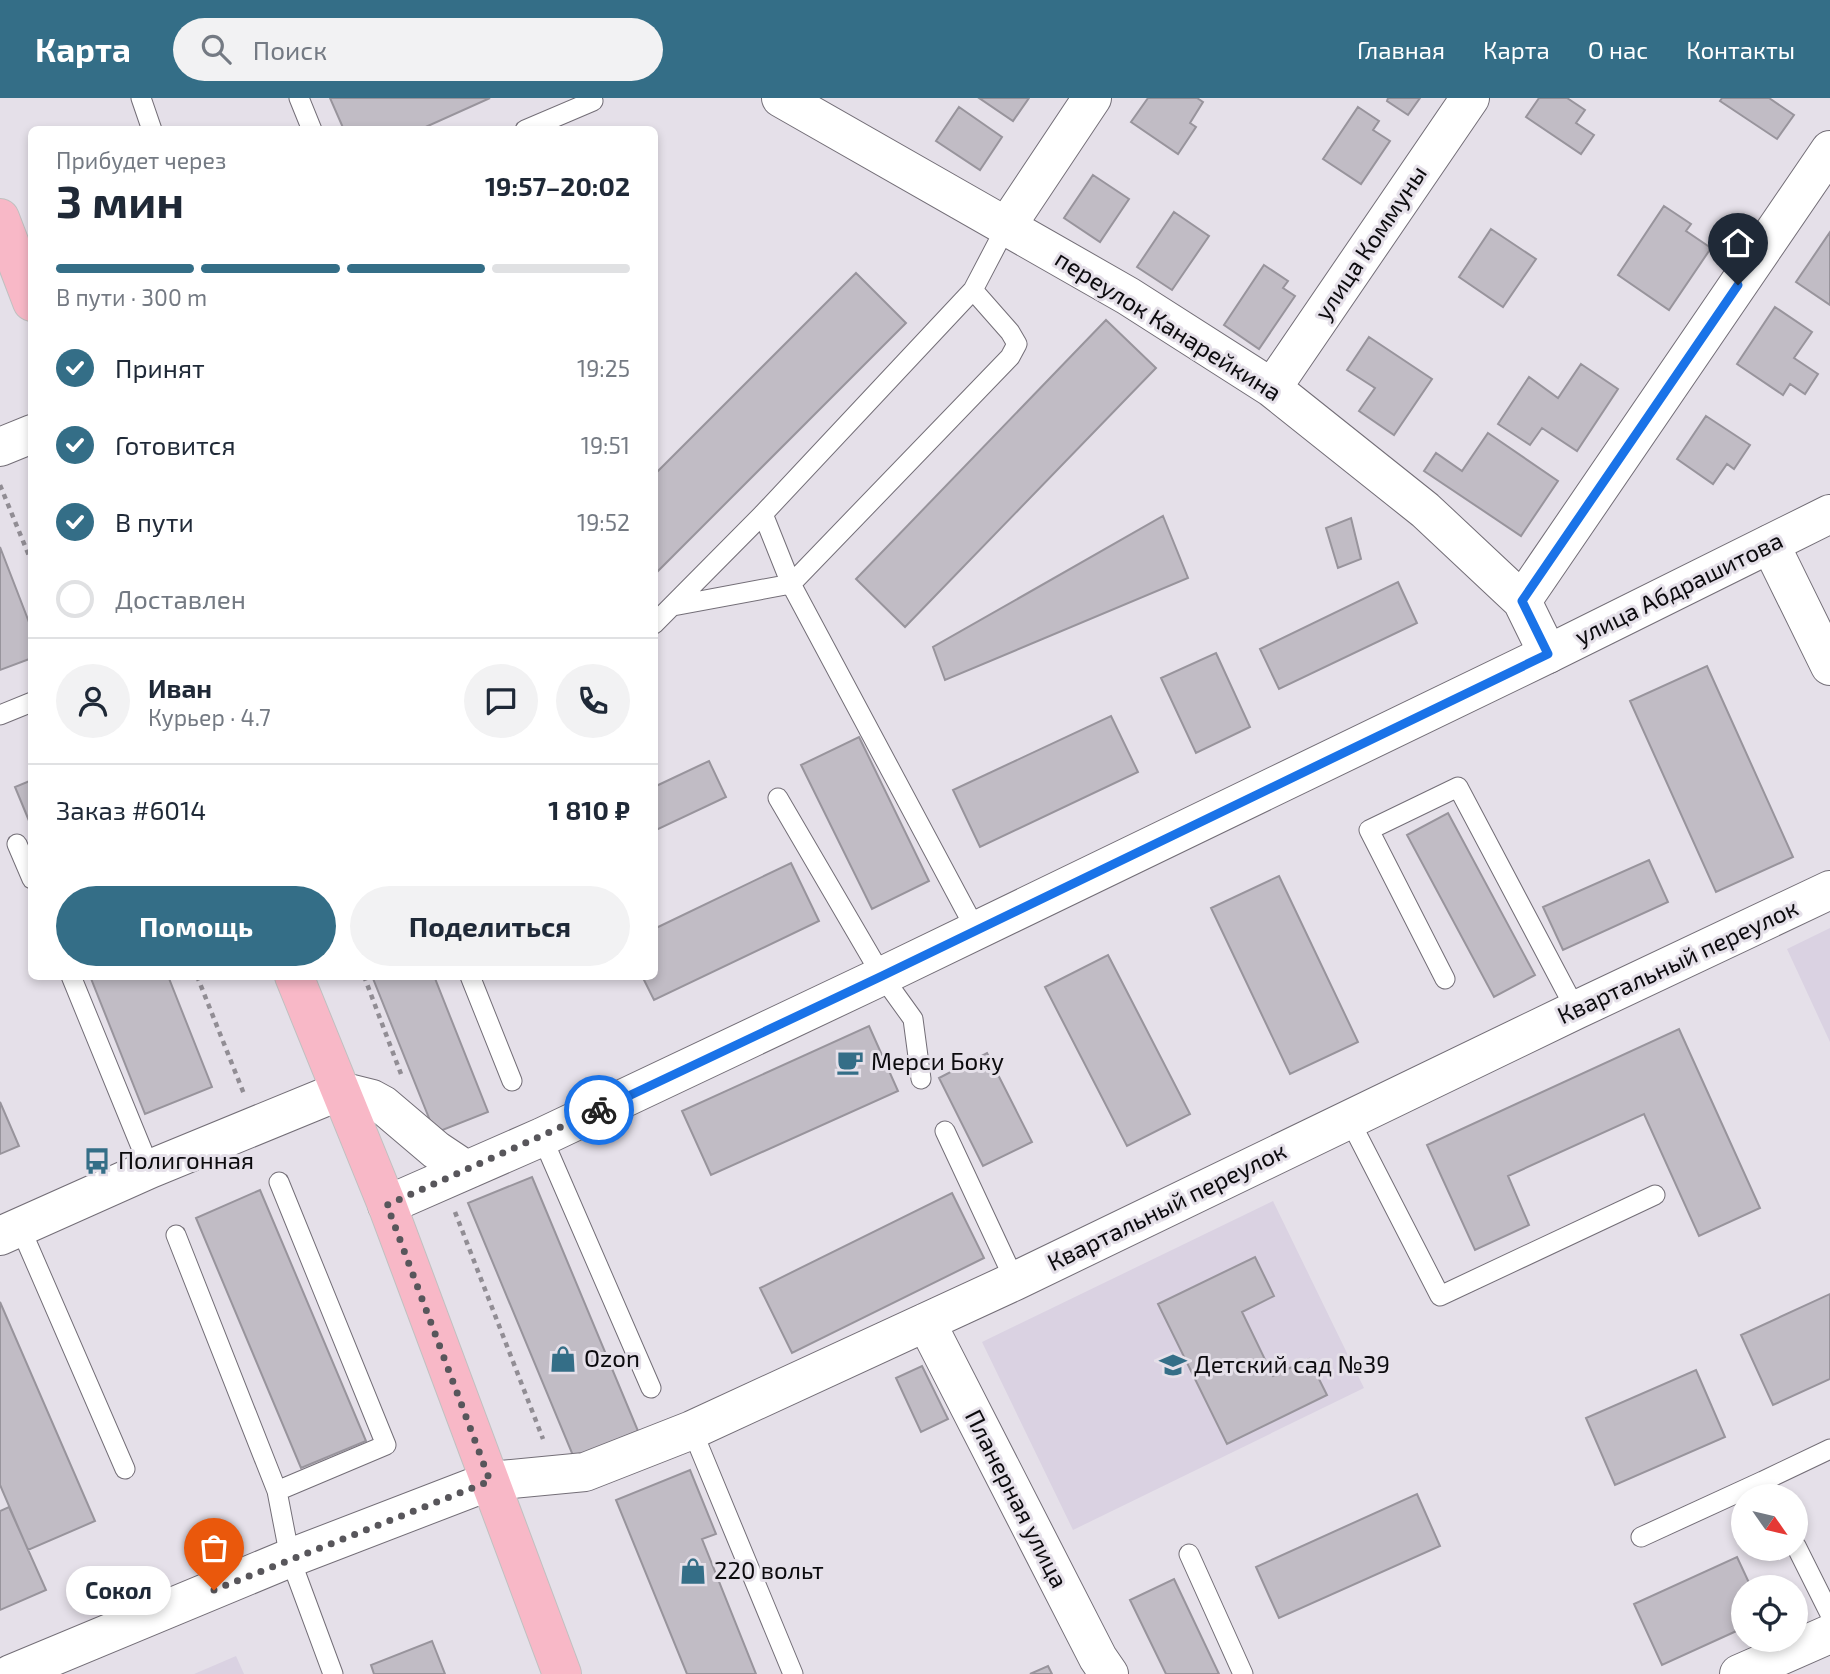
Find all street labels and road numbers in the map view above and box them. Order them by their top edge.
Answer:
street label: улица Коммуны [1307,159,1433,326]
street label: переулок Канарейкина [1050,243,1287,407]
street label: улица Абдрашитова [1570,525,1787,651]
street label: Квартальный переулок [1552,892,1803,1030]
street label: Квартальный переулок [1042,1135,1291,1277]
street label: Планерная улица [959,1404,1075,1593]

